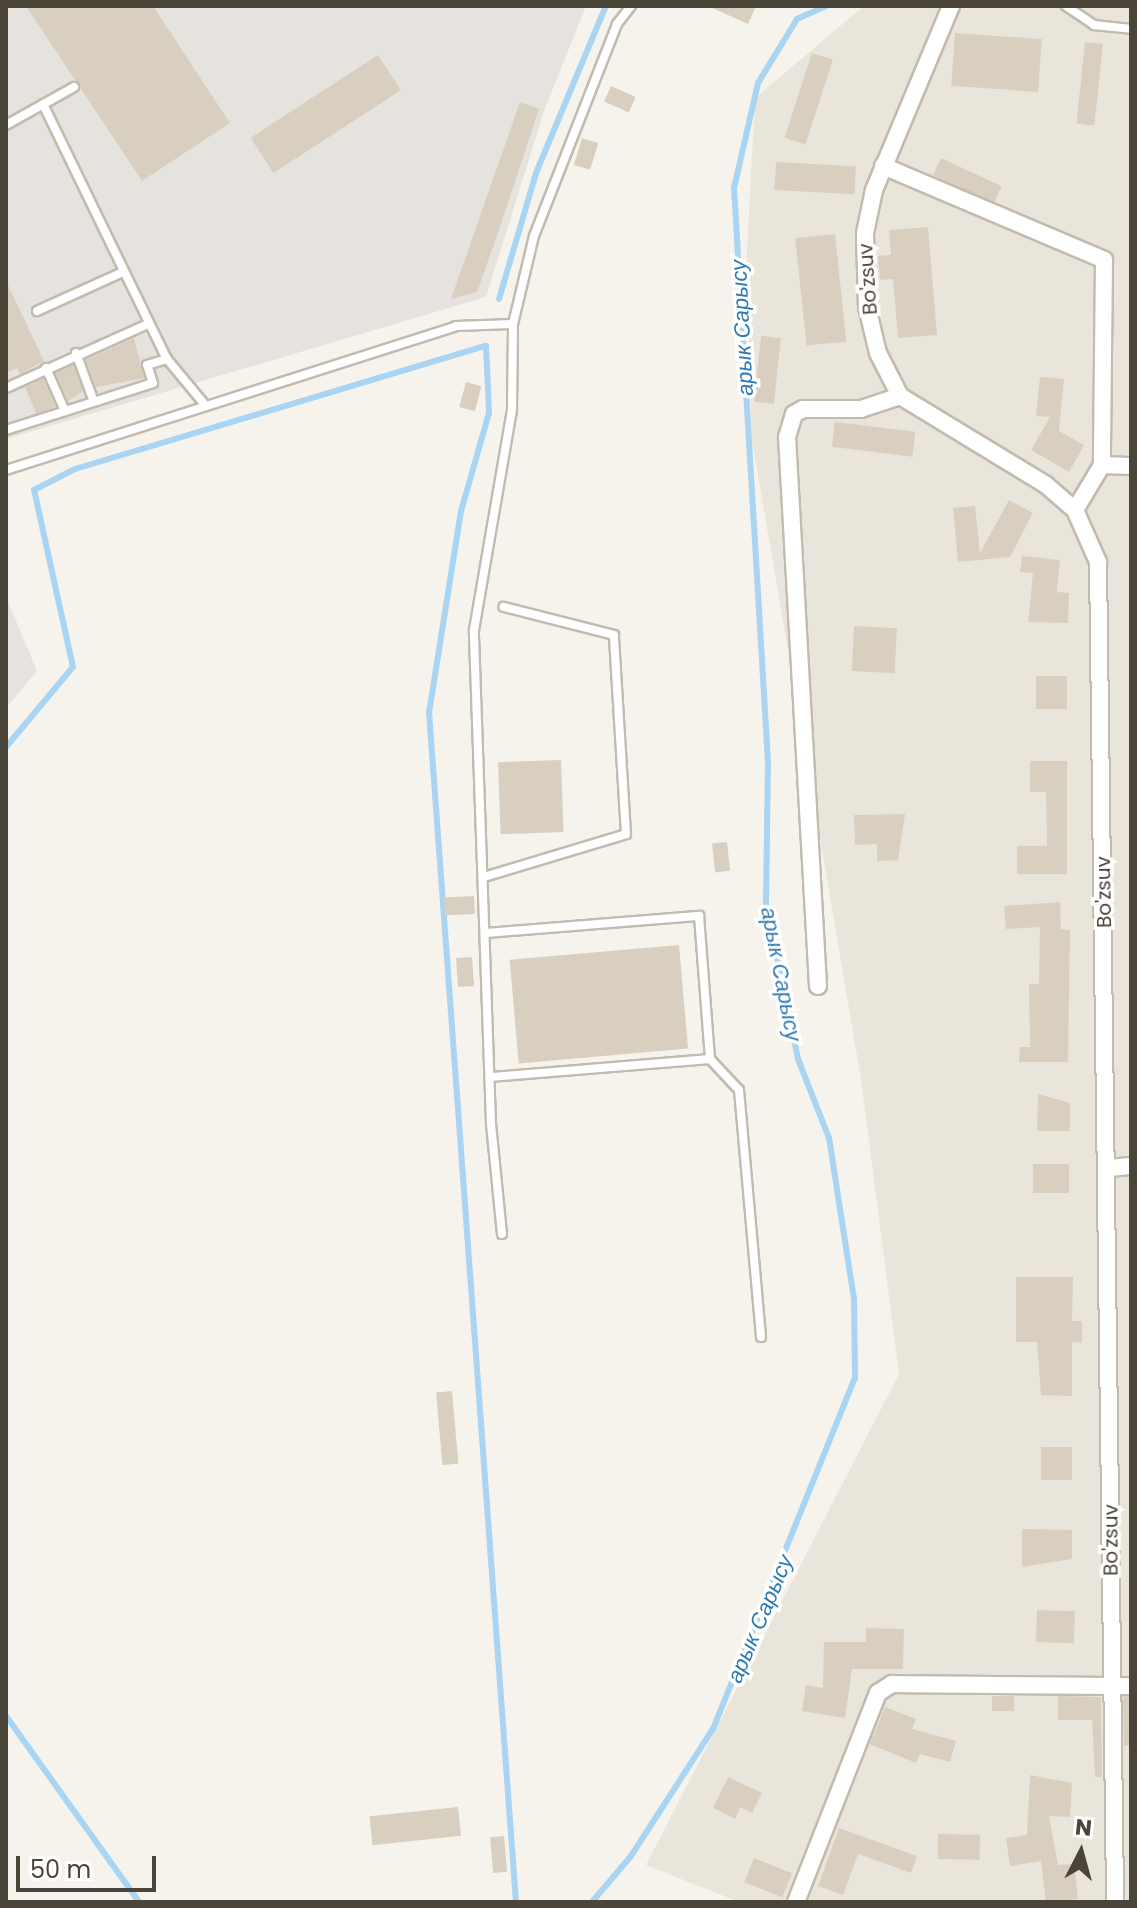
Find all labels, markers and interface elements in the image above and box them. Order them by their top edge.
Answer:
street label: Bo'zsuv [854,242,882,316]
water label: арык Сарысу [725,259,759,397]
street label: Bo'zsuv [1091,856,1117,928]
water label: арык Сарысу [755,905,807,1043]
street label: Bo'zsuv [1099,1504,1123,1576]
water label: арык Сарысу [721,1551,799,1687]
text: N [1074,1811,1093,1844]
north arrow [1041,1812,1121,1892]
scale bar [20,1840,160,1890]
text: 50 m [30,1853,91,1886]

